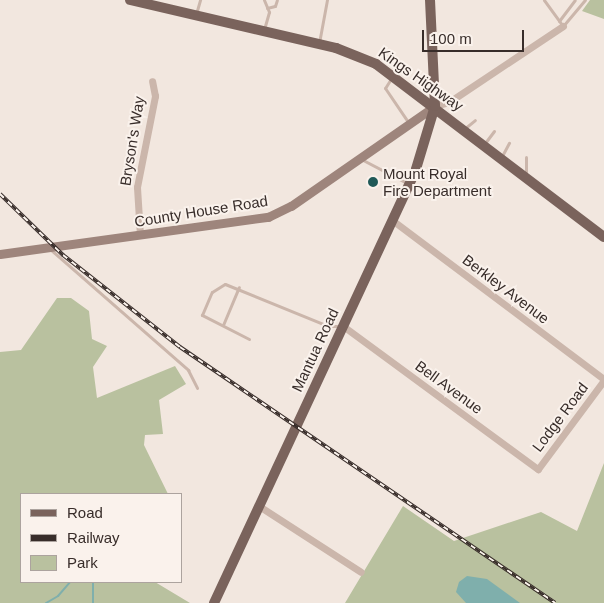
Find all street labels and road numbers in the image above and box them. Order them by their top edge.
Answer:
street label: Kings Highway [375,43,467,115]
street label: Bryson's Way [116,95,148,187]
street label: County House Road [133,192,269,230]
street label: Berkley Avenue [459,250,553,328]
street label: Mantua Road [288,305,342,395]
street label: Bell Avenue [411,356,487,418]
street label: Lodge Road [528,379,592,455]

